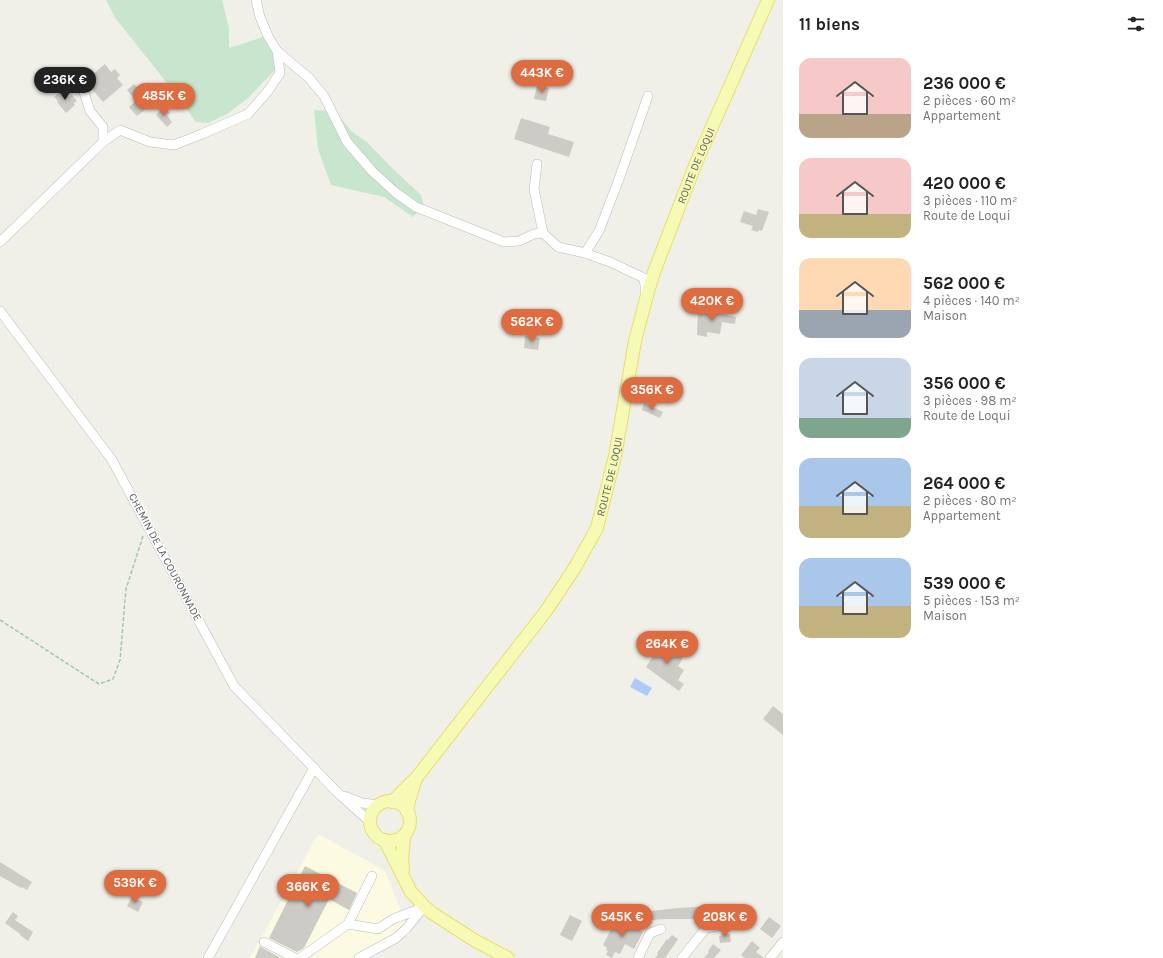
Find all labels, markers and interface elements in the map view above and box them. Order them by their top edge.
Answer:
icon: filters [1125,13,1147,35]
text: 11 biens [799,14,860,34]
pin: 443K € [509,60,575,94]
text: 443K € [520,65,564,80]
pin: 236K € [32,67,98,101]
text: 236K € [43,72,87,87]
text: 236 000 € [923,73,1006,93]
icon: home [831,74,879,122]
pin: 485K € [131,83,197,117]
text: 485K € [142,88,186,103]
text: 2 pièces · 60 m² [923,93,1016,108]
text: Appartement [923,108,1001,123]
street label: ROUTE DE LOQUI [674,125,717,205]
text: 420 000 € [923,173,1006,193]
icon: home [831,174,879,222]
text: 3 pièces · 110 m² [923,193,1017,208]
text: Route de Loqui [923,208,1011,223]
text: 562 000 € [923,273,1005,293]
icon: home [831,274,879,322]
pin: 420K € [679,288,745,322]
text: 420K € [690,293,734,308]
text: 4 pièces · 140 m² [923,293,1020,308]
text: Maison [923,308,967,323]
pin: 562K € [499,309,565,343]
text: 562K € [510,314,554,329]
text: 356 000 € [923,373,1005,393]
icon: home [831,374,879,422]
pin: 356K € [619,377,685,411]
text: 356K € [630,382,674,397]
text: 3 pièces · 98 m² [923,393,1017,408]
text: Route de Loqui [923,408,1011,423]
street label: ROUTE DE LOQUI [594,436,625,518]
text: 264 000 € [923,473,1005,493]
icon: home [831,474,879,522]
street label: CHEMIN DE LA COURONNADE [126,491,204,623]
text: 2 pièces · 80 m² [923,493,1017,508]
text: Appartement [923,508,1001,523]
text: 539 000 € [923,573,1005,593]
icon: home [831,574,879,622]
text: 5 pièces · 153 m² [923,593,1020,608]
text: Maison [923,608,967,623]
pin: 264K € [634,631,700,665]
text: 264K € [645,636,689,651]
pin: 539K € [102,870,168,904]
pin: 366K € [275,874,341,908]
text: 539K € [113,875,157,890]
text: 366K € [286,879,330,894]
pin: 545K € [589,904,655,938]
pin: 208K € [692,904,758,938]
text: 545K € [601,909,643,924]
text: 208K € [703,909,747,924]

